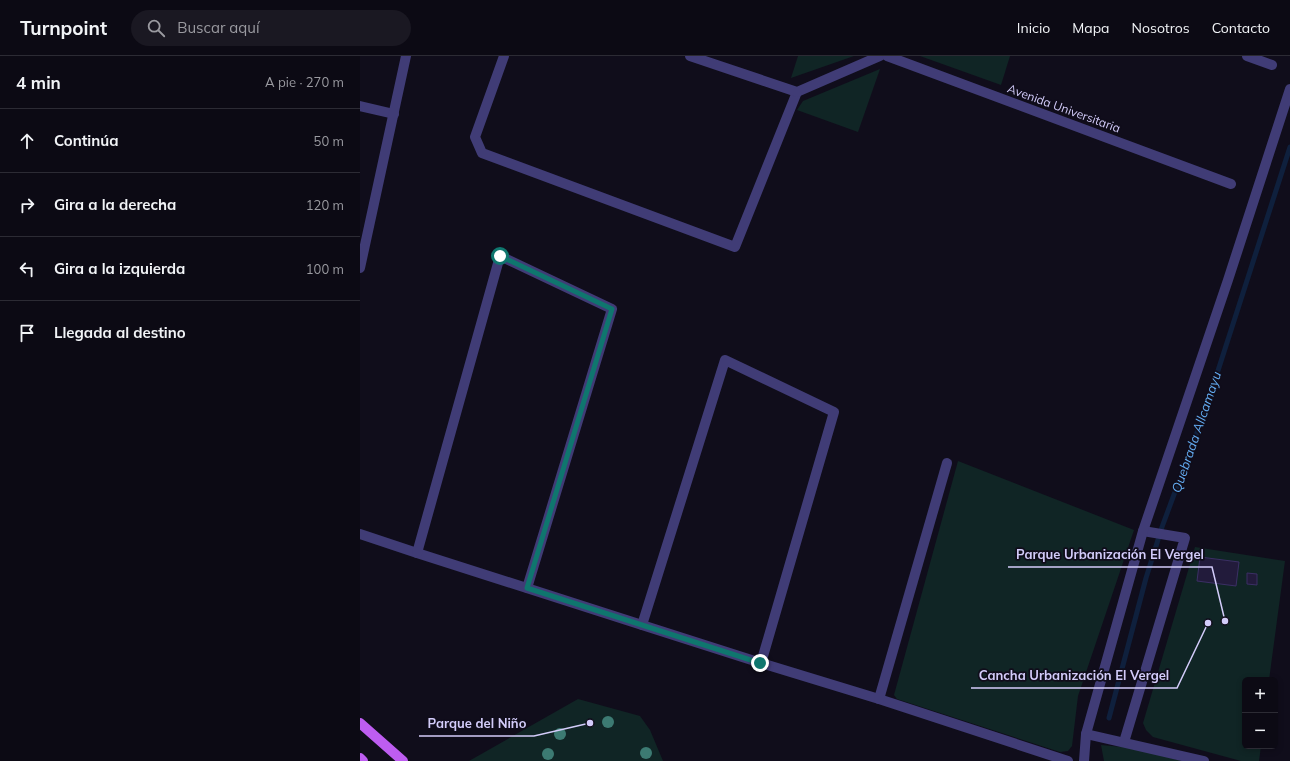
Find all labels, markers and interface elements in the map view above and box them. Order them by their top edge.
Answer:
search box [131,10,411,46]
text: Turnpoint [20,16,107,40]
icon: search [145,17,167,39]
text: Buscar aquí [177,18,259,37]
text: Inicio [1017,19,1050,37]
text: Mapa [1072,19,1110,37]
text: Nosotros [1132,19,1190,37]
text: Contacto [1212,19,1270,37]
text: 4 min [16,72,61,93]
text: A pie · 270 m [265,74,344,90]
street label: Avenida Universitaria [1005,81,1123,135]
icon: ahead [16,130,38,152]
text: Continúa [54,131,119,150]
text: 50 m [314,133,344,149]
icon: right [16,194,38,216]
text: Gira a la derecha [54,195,176,214]
text: 120 m [306,197,344,213]
route start [491,247,509,265]
icon: left [16,258,38,280]
text: Gira a la izquierda [54,259,185,278]
text: 100 m [306,261,344,277]
icon: arrive [16,322,38,344]
text: Llegada al destino [54,323,186,342]
water label: Quebrada Allcamayu [1168,369,1224,495]
callout: Parque Urbanización El Vergel [1008,542,1212,567]
text: Parque Urbanización El Vergel [1016,546,1204,562]
route end [751,654,769,672]
callout: Cancha Urbanización El Vergel [971,663,1177,688]
text: Cancha Urbanización El Vergel [979,667,1169,683]
map controls [1242,677,1278,749]
button: + [1242,677,1278,713]
callout: Parque del Niño [419,711,534,736]
button: − [1242,713,1278,749]
text: Parque del Niño [428,715,527,731]

